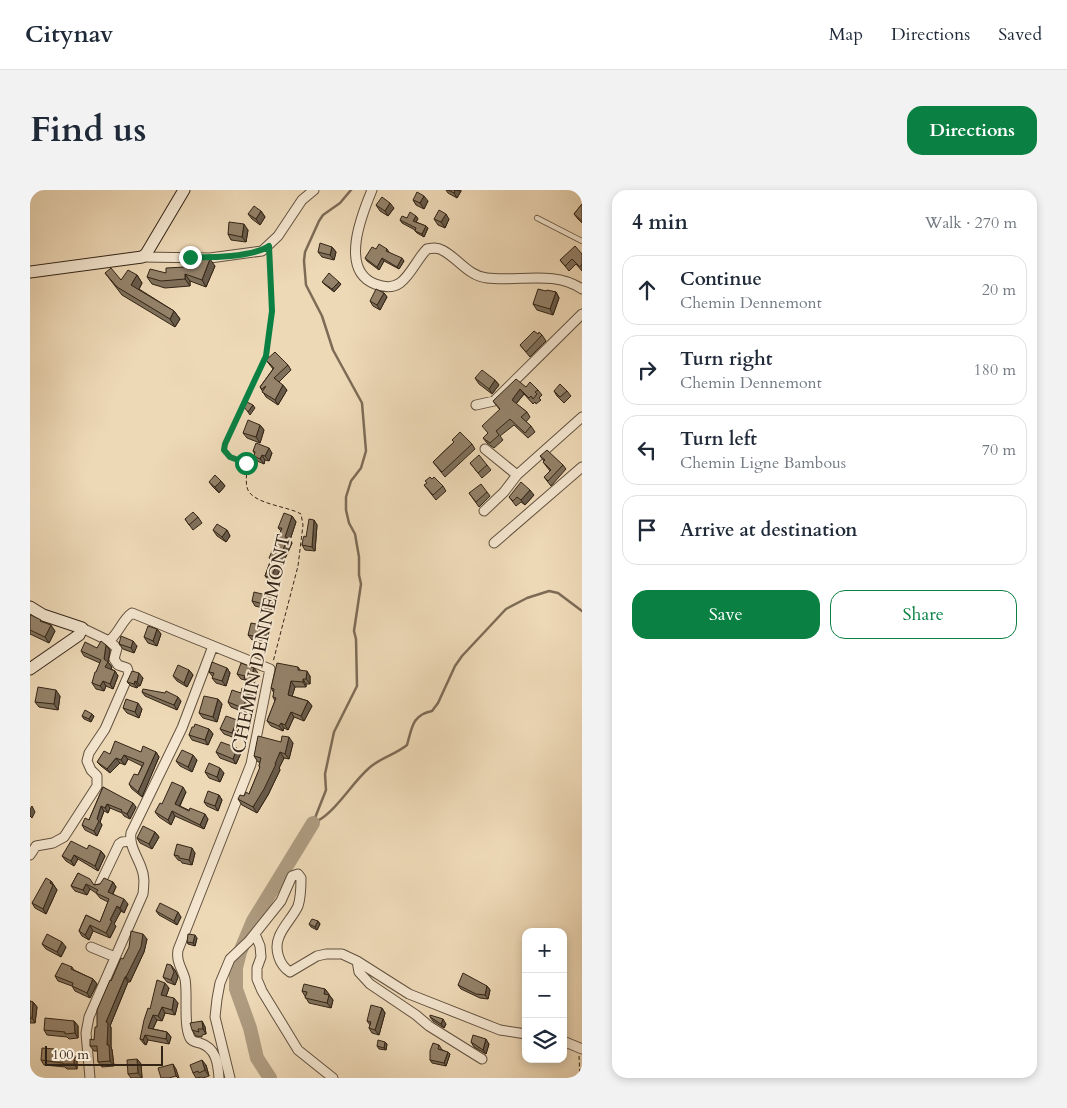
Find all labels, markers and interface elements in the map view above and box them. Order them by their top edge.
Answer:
text: Citynav [25,18,113,51]
text: Map [829,22,863,47]
text: Directions [891,22,970,47]
text: Saved [998,22,1042,47]
text: Find us [30,106,146,154]
button: Directions [907,106,1037,155]
text: 4 min [632,208,688,237]
text: Walk · 270 m [925,212,1017,234]
route end [179,246,202,269]
text: Continue [680,266,762,292]
icon: ahead [633,276,661,304]
text: 20 m [982,279,1016,301]
text: Chemin Dennemont [680,292,822,314]
text: Turn right [680,346,772,372]
icon: right [633,356,661,384]
text: 180 m [974,359,1016,381]
text: Chemin Dennemont [680,372,822,394]
text: Turn left [680,426,757,452]
icon: left [633,436,661,464]
text: 70 m [982,439,1016,461]
route start [235,452,258,475]
text: Chemin Ligne Bambous [680,452,846,474]
icon: arrive [633,516,661,544]
text: Arrive at destination [680,517,857,543]
street label: CHEMIN DENNEMONT [225,532,297,756]
button: Save [632,590,820,639]
button: Share [830,590,1017,639]
map controls [522,928,567,1063]
button: + [522,928,567,973]
button: − [522,973,567,1018]
button: layers [522,1018,567,1063]
scale bar [45,1043,162,1066]
text: 100 m [52,1045,89,1064]

